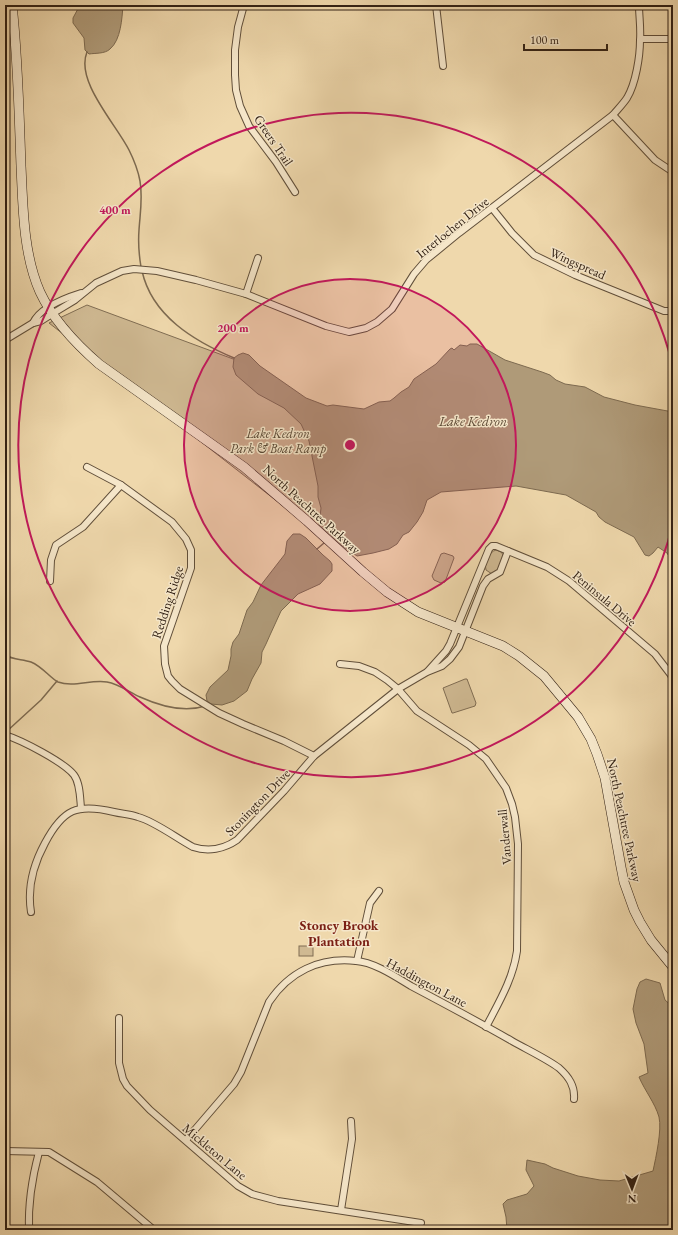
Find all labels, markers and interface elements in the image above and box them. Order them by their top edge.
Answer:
scale bar [524,26,607,52]
text: 100 m [530,32,560,48]
street label: Greers Trail [250,111,297,169]
street label: Interlochen Drive [413,193,492,262]
text: 400 m [99,202,131,218]
street label: Wingspread [547,244,609,283]
text: 200 m [217,320,249,336]
water label: Lake Kedron [438,412,507,430]
park label: Lake Kedron Park & Boat Ramp [230,425,326,457]
centre of rings [343,438,357,452]
street label: North Peachtree Parkway [259,461,364,558]
street label: Redding Ridge [148,564,187,641]
street label: Peninsula Drive [569,567,640,630]
street label: North Peachtree Parkway [603,757,646,884]
street label: Stonington Drive [221,765,294,840]
street label: Vanderwall [494,809,515,865]
district label: Stoney Brook Plantation [300,916,379,950]
street label: Haddington Lane [383,954,470,1011]
street label: Mickleton Lane [179,1119,250,1183]
north arrow [612,1169,652,1209]
text: N [628,1192,637,1206]

